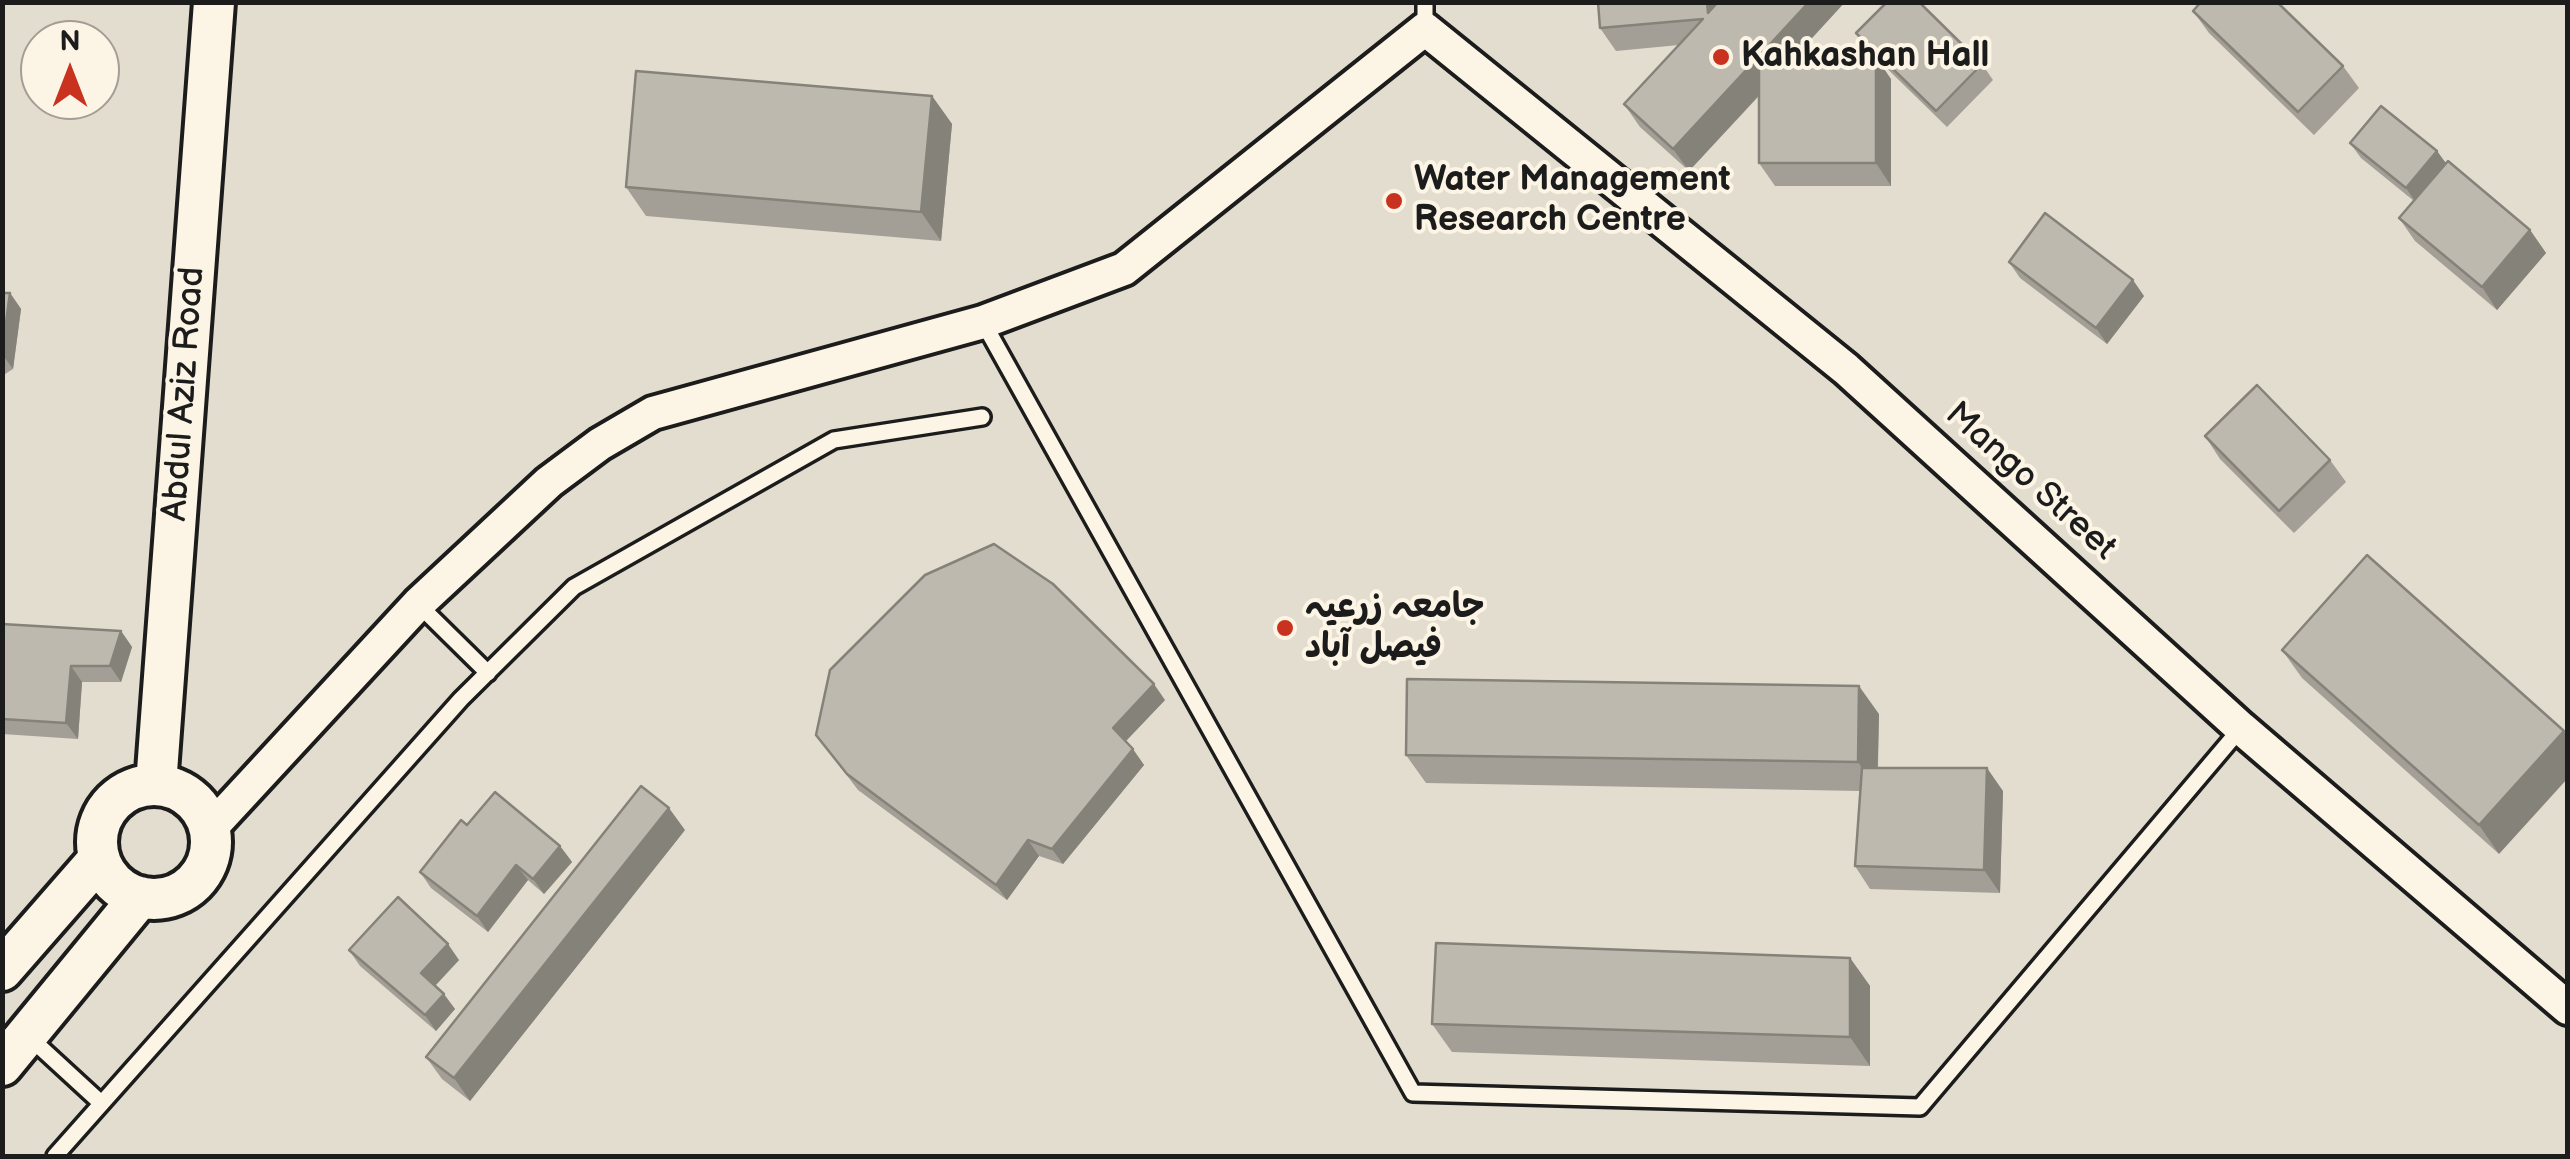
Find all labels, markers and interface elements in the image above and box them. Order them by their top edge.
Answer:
north arrow [20,20,120,120]
text: N [59,25,81,58]
place label: Kahkashan Hall [1741,36,1989,78]
marker: Kahkashan Hall [1710,46,1732,68]
place label: Water Management Research Centre [1414,160,1730,242]
marker: Water Management Research Centre [1383,190,1405,212]
street label: Abdul Aziz Road [155,265,215,523]
street label: Mango Street [1936,394,2124,570]
place label: جامعہ زرعیہ فیصل آباد [1305,587,1485,669]
marker: جامعہ زرعیہ فیصل آباد [1274,617,1296,639]

